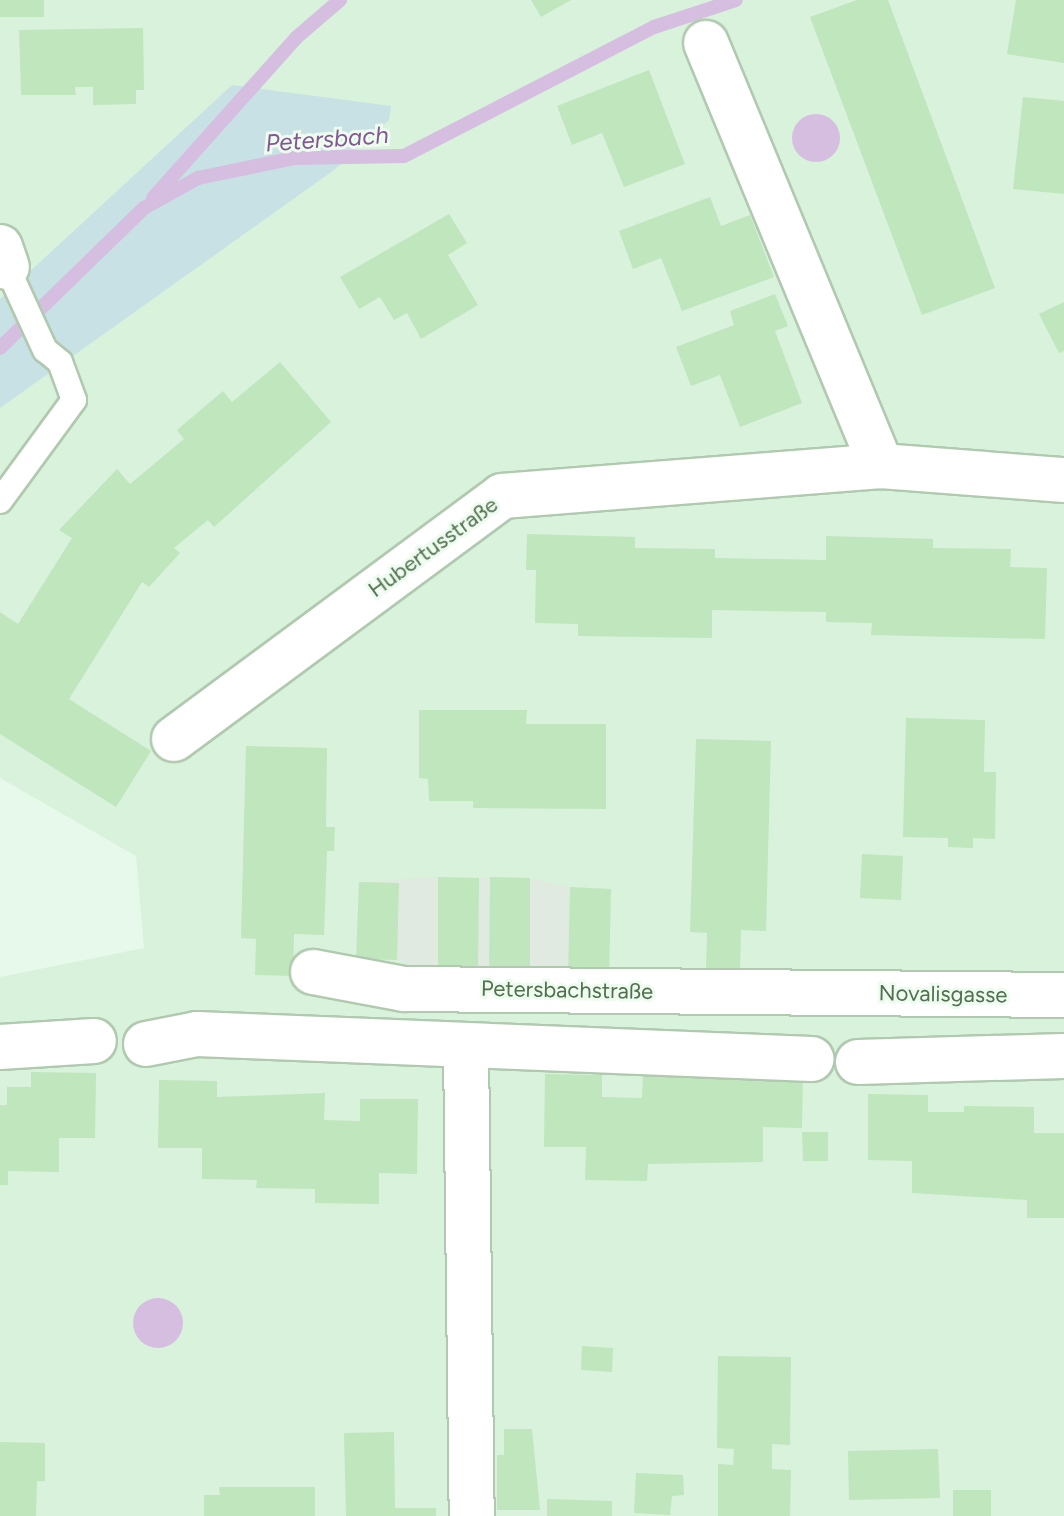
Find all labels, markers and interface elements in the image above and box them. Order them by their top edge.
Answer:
water label: Petersbach [265,120,389,158]
street label: Hubertusstraße [363,491,503,603]
street label: Petersbachstraße [481,975,653,1005]
street label: Novalisgasse [878,980,1008,1008]

